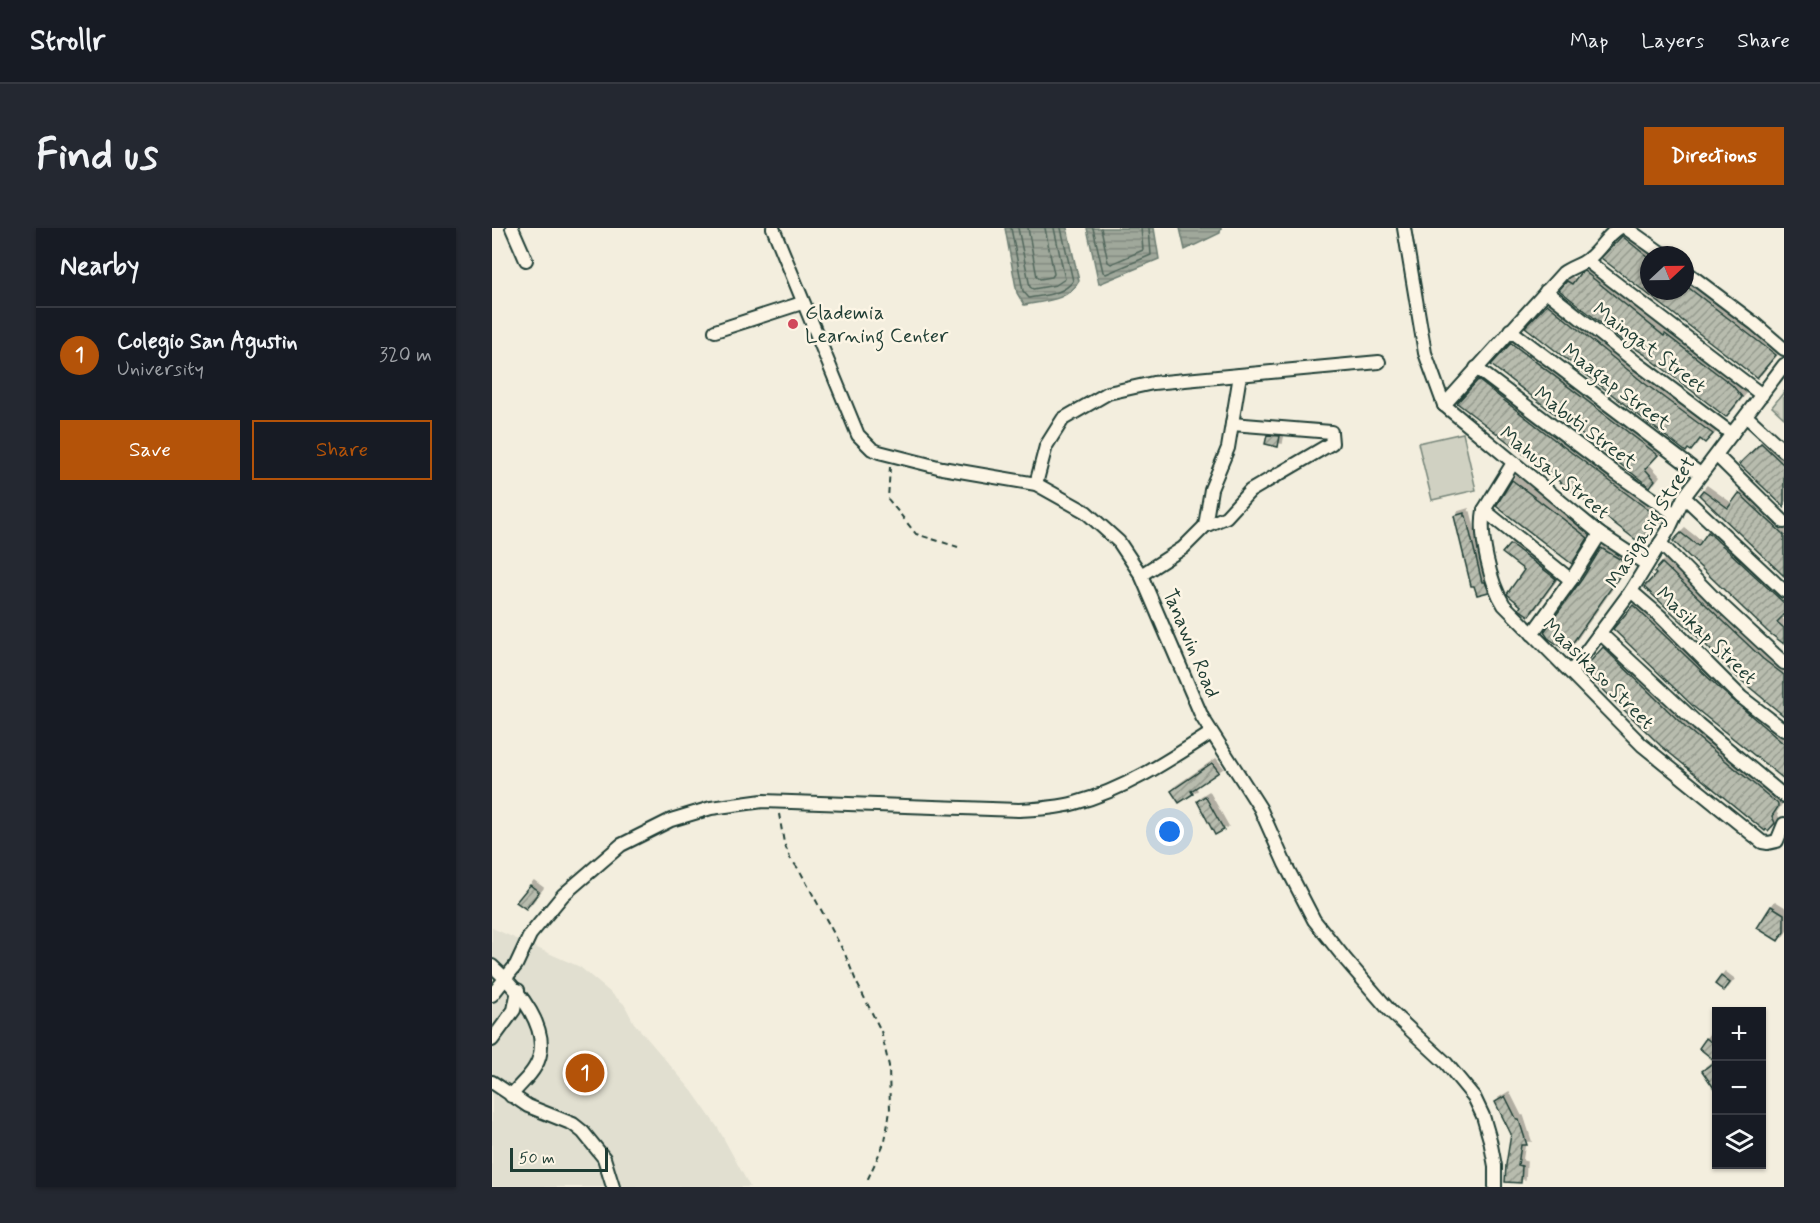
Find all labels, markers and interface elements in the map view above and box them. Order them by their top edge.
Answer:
text: Strollr [30,23,105,60]
text: Map [1570,27,1608,55]
text: Layers [1641,27,1704,55]
text: Share [1737,27,1790,55]
button: Directions [1644,127,1784,185]
text: Find us [36,129,158,184]
north arrow [1640,246,1694,300]
text: Nearby [60,250,139,284]
street label: Maingat Street [1586,297,1711,401]
place label: Glademia Learning Center [805,300,949,352]
marker: Glademia Learning Center [786,317,800,331]
text: Colegio San Agustin [117,328,298,356]
street label: Maagap Street [1555,337,1676,439]
text: 1 [75,342,84,369]
text: 320 m [379,342,432,369]
text: University [117,356,204,383]
street label: Mabuti Street [1528,381,1642,476]
button: Save [60,420,240,480]
button: Share [252,420,432,480]
street label: Mahusay Street [1493,420,1615,526]
street label: Masigasig Street [1600,452,1704,595]
street label: Masikap Street [1650,581,1762,691]
street label: Tanawin Road [1156,585,1226,702]
street label: Maasikaso Street [1536,612,1660,736]
your location [1155,817,1184,846]
map controls [1712,1007,1766,1169]
button: + [1712,1007,1766,1061]
pin: 1 [566,1050,604,1096]
button: − [1712,1061,1766,1115]
button: layers [1712,1115,1766,1169]
scale bar [510,1145,608,1172]
text: 50 m [519,1148,555,1169]

